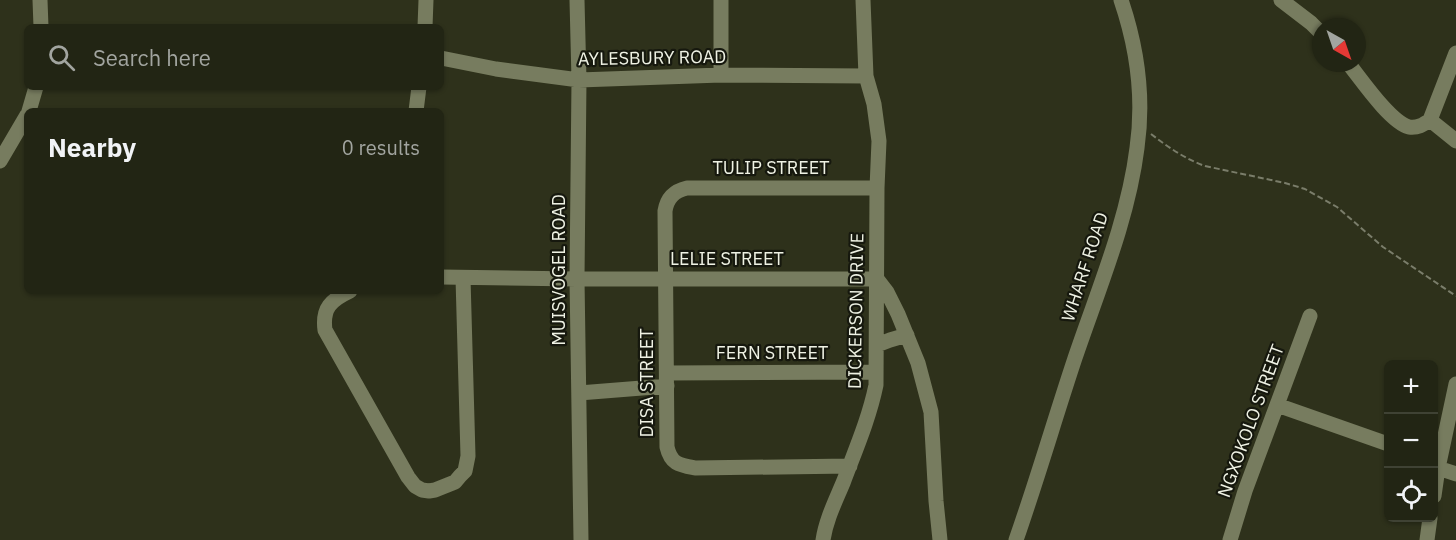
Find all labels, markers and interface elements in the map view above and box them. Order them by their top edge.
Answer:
north arrow [1312,18,1366,72]
search box [24,24,444,90]
icon: search [45,41,78,74]
text: Search here [93,43,211,72]
street label: AYLESBURY ROAD [578,45,726,70]
text: Nearby [48,130,136,164]
text: 0 results [342,134,420,161]
street label: TULIP STREET [712,156,830,179]
street label: MUISVOGEL ROAD [547,194,570,346]
street label: WHARF ROAD [1056,209,1113,324]
street label: DICKERSON DRIVE [843,233,868,389]
street label: LELIE STREET [670,247,784,270]
street label: DISA STREET [635,329,658,437]
street label: FERN STREET [716,341,828,364]
street label: NGXOKOLO STREET [1212,341,1289,500]
map controls [1384,360,1438,522]
button: + [1384,360,1438,414]
button: − [1384,414,1438,468]
button: locate [1384,468,1438,522]

